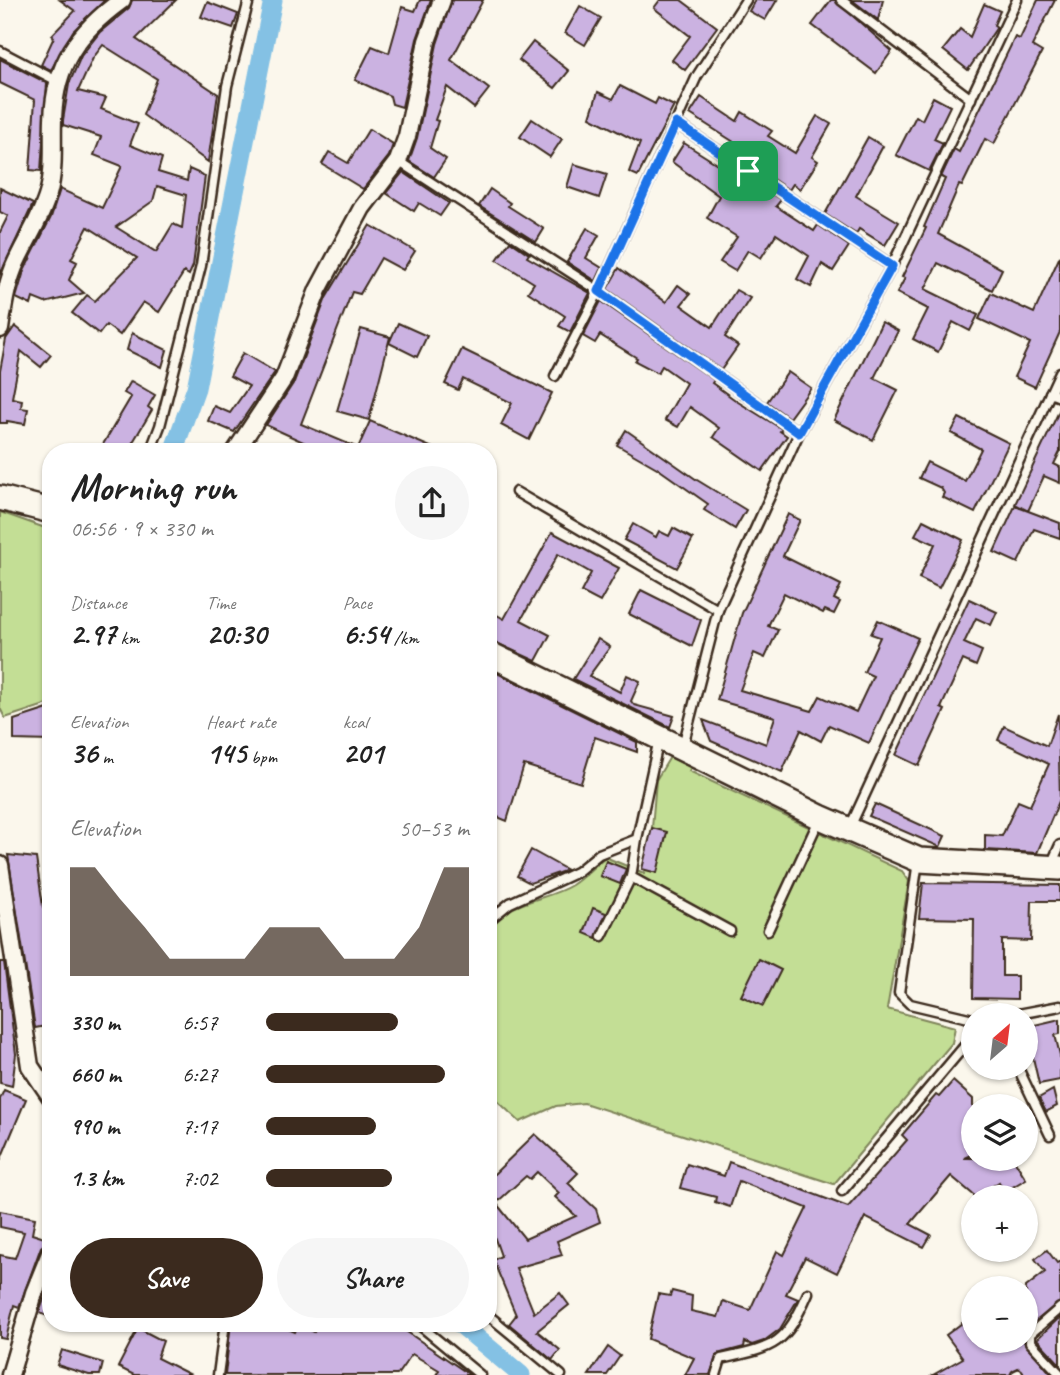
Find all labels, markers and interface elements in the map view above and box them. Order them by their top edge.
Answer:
pin [718,141,778,201]
icon: arrive [729,152,767,190]
text: Morning run [70,464,236,511]
button: share [395,466,469,540]
text: 06:56 · 9 × 330 m [70,514,213,543]
text: Distance [70,591,127,615]
text: Time [206,591,235,615]
text: Pace [343,591,372,615]
text: 2.97 [70,615,116,653]
text: 20:30 [206,615,266,653]
text: 6:54 [343,615,389,653]
text: km [116,626,139,650]
text: /km [389,626,419,650]
text: Elevation [70,710,128,734]
text: Heart rate [206,710,276,734]
text: kcal [343,710,368,734]
text: 36 [70,734,98,772]
text: 145 [206,734,246,772]
text: 201 [343,734,383,772]
text: m [98,745,113,769]
text: bpm [246,745,277,769]
text: Elevation [70,814,141,843]
text: 50–53 m [399,814,469,843]
north arrow [961,1003,1038,1080]
map controls [961,1003,1038,1353]
text: 330 m [70,1008,120,1037]
text: 6:57 [182,1008,218,1037]
text: 660 m [70,1060,121,1089]
text: 6:27 [182,1060,218,1089]
button: layers [961,1094,1038,1171]
text: 990 m [70,1112,119,1141]
text: 7:17 [182,1112,218,1141]
text: 1.3 km [70,1164,124,1193]
text: 7:02 [182,1164,218,1193]
button: + [961,1185,1038,1262]
button: Save [70,1238,263,1318]
button: Share [277,1238,469,1318]
button: − [961,1276,1038,1353]

